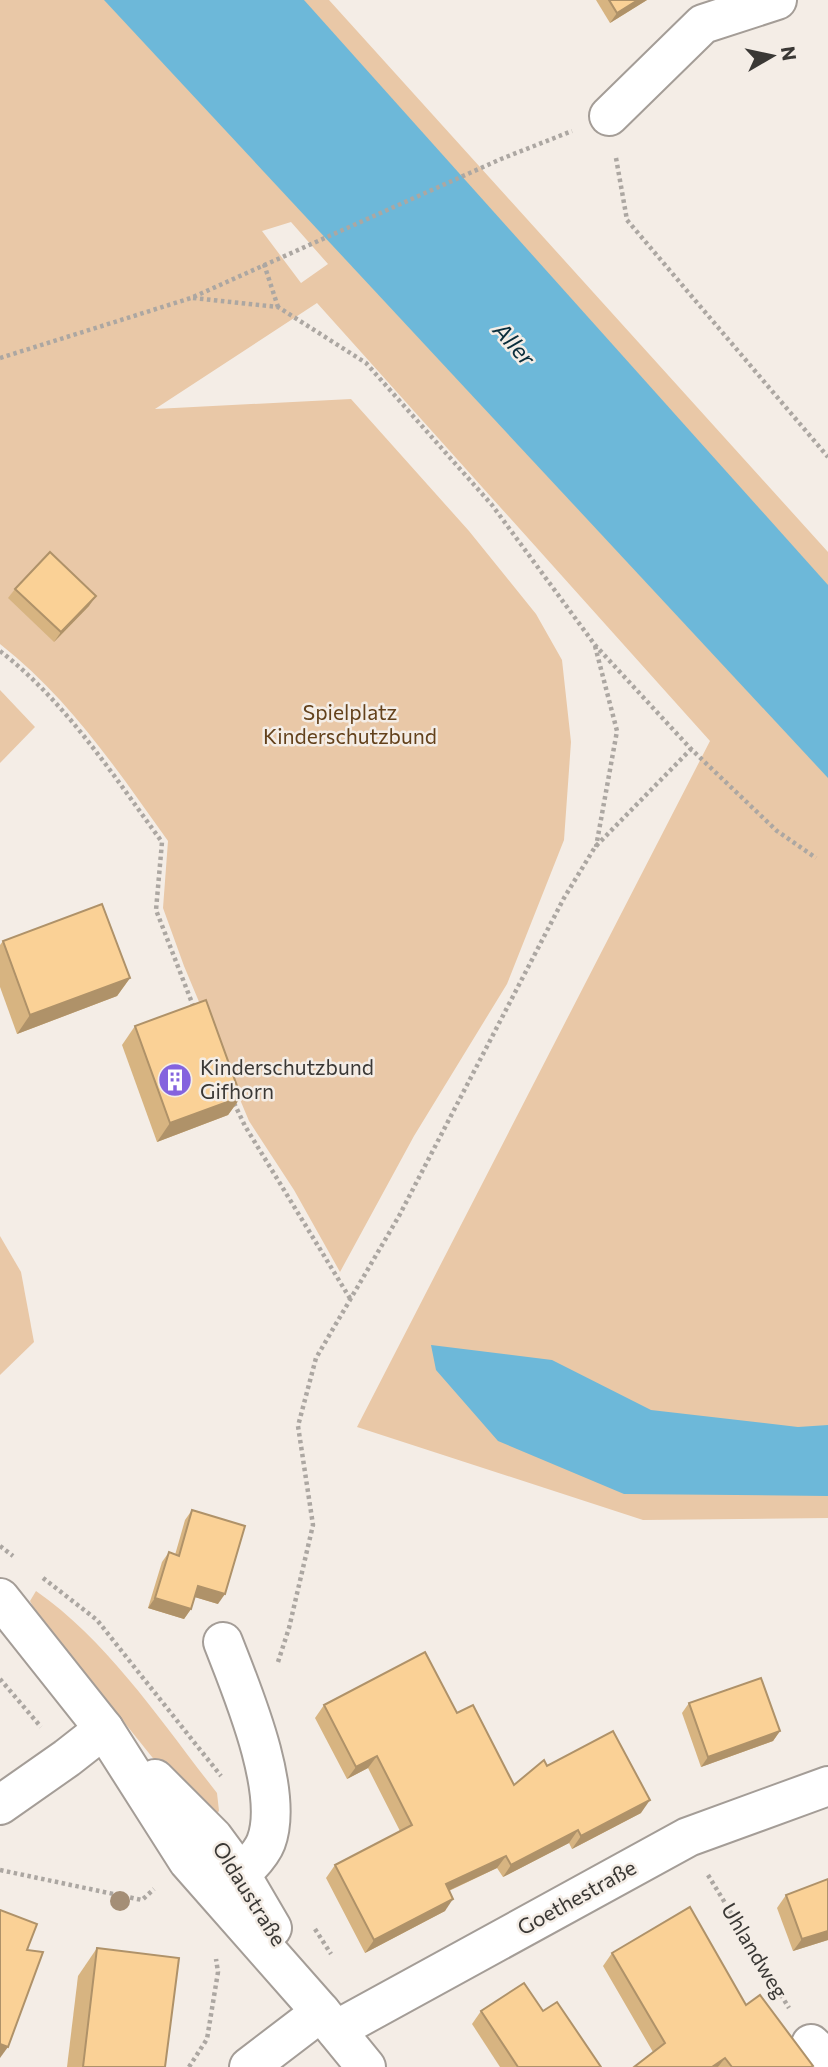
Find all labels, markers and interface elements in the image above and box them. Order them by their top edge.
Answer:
north arrow [737,21,807,91]
text: N [777,44,802,62]
water label: Aller [487,315,542,371]
park label: Spielplatz Kinderschutzbund [263,699,437,748]
place label: Kinderschutzbund Gifhorn [200,1054,374,1103]
building icon: Kinderschutzbund Gifhorn [156,1061,194,1099]
street label: Oldaustraße [208,1836,292,1950]
street label: Goethestraße [513,1854,640,1940]
street label: Uhlandweg [717,1898,793,2002]

